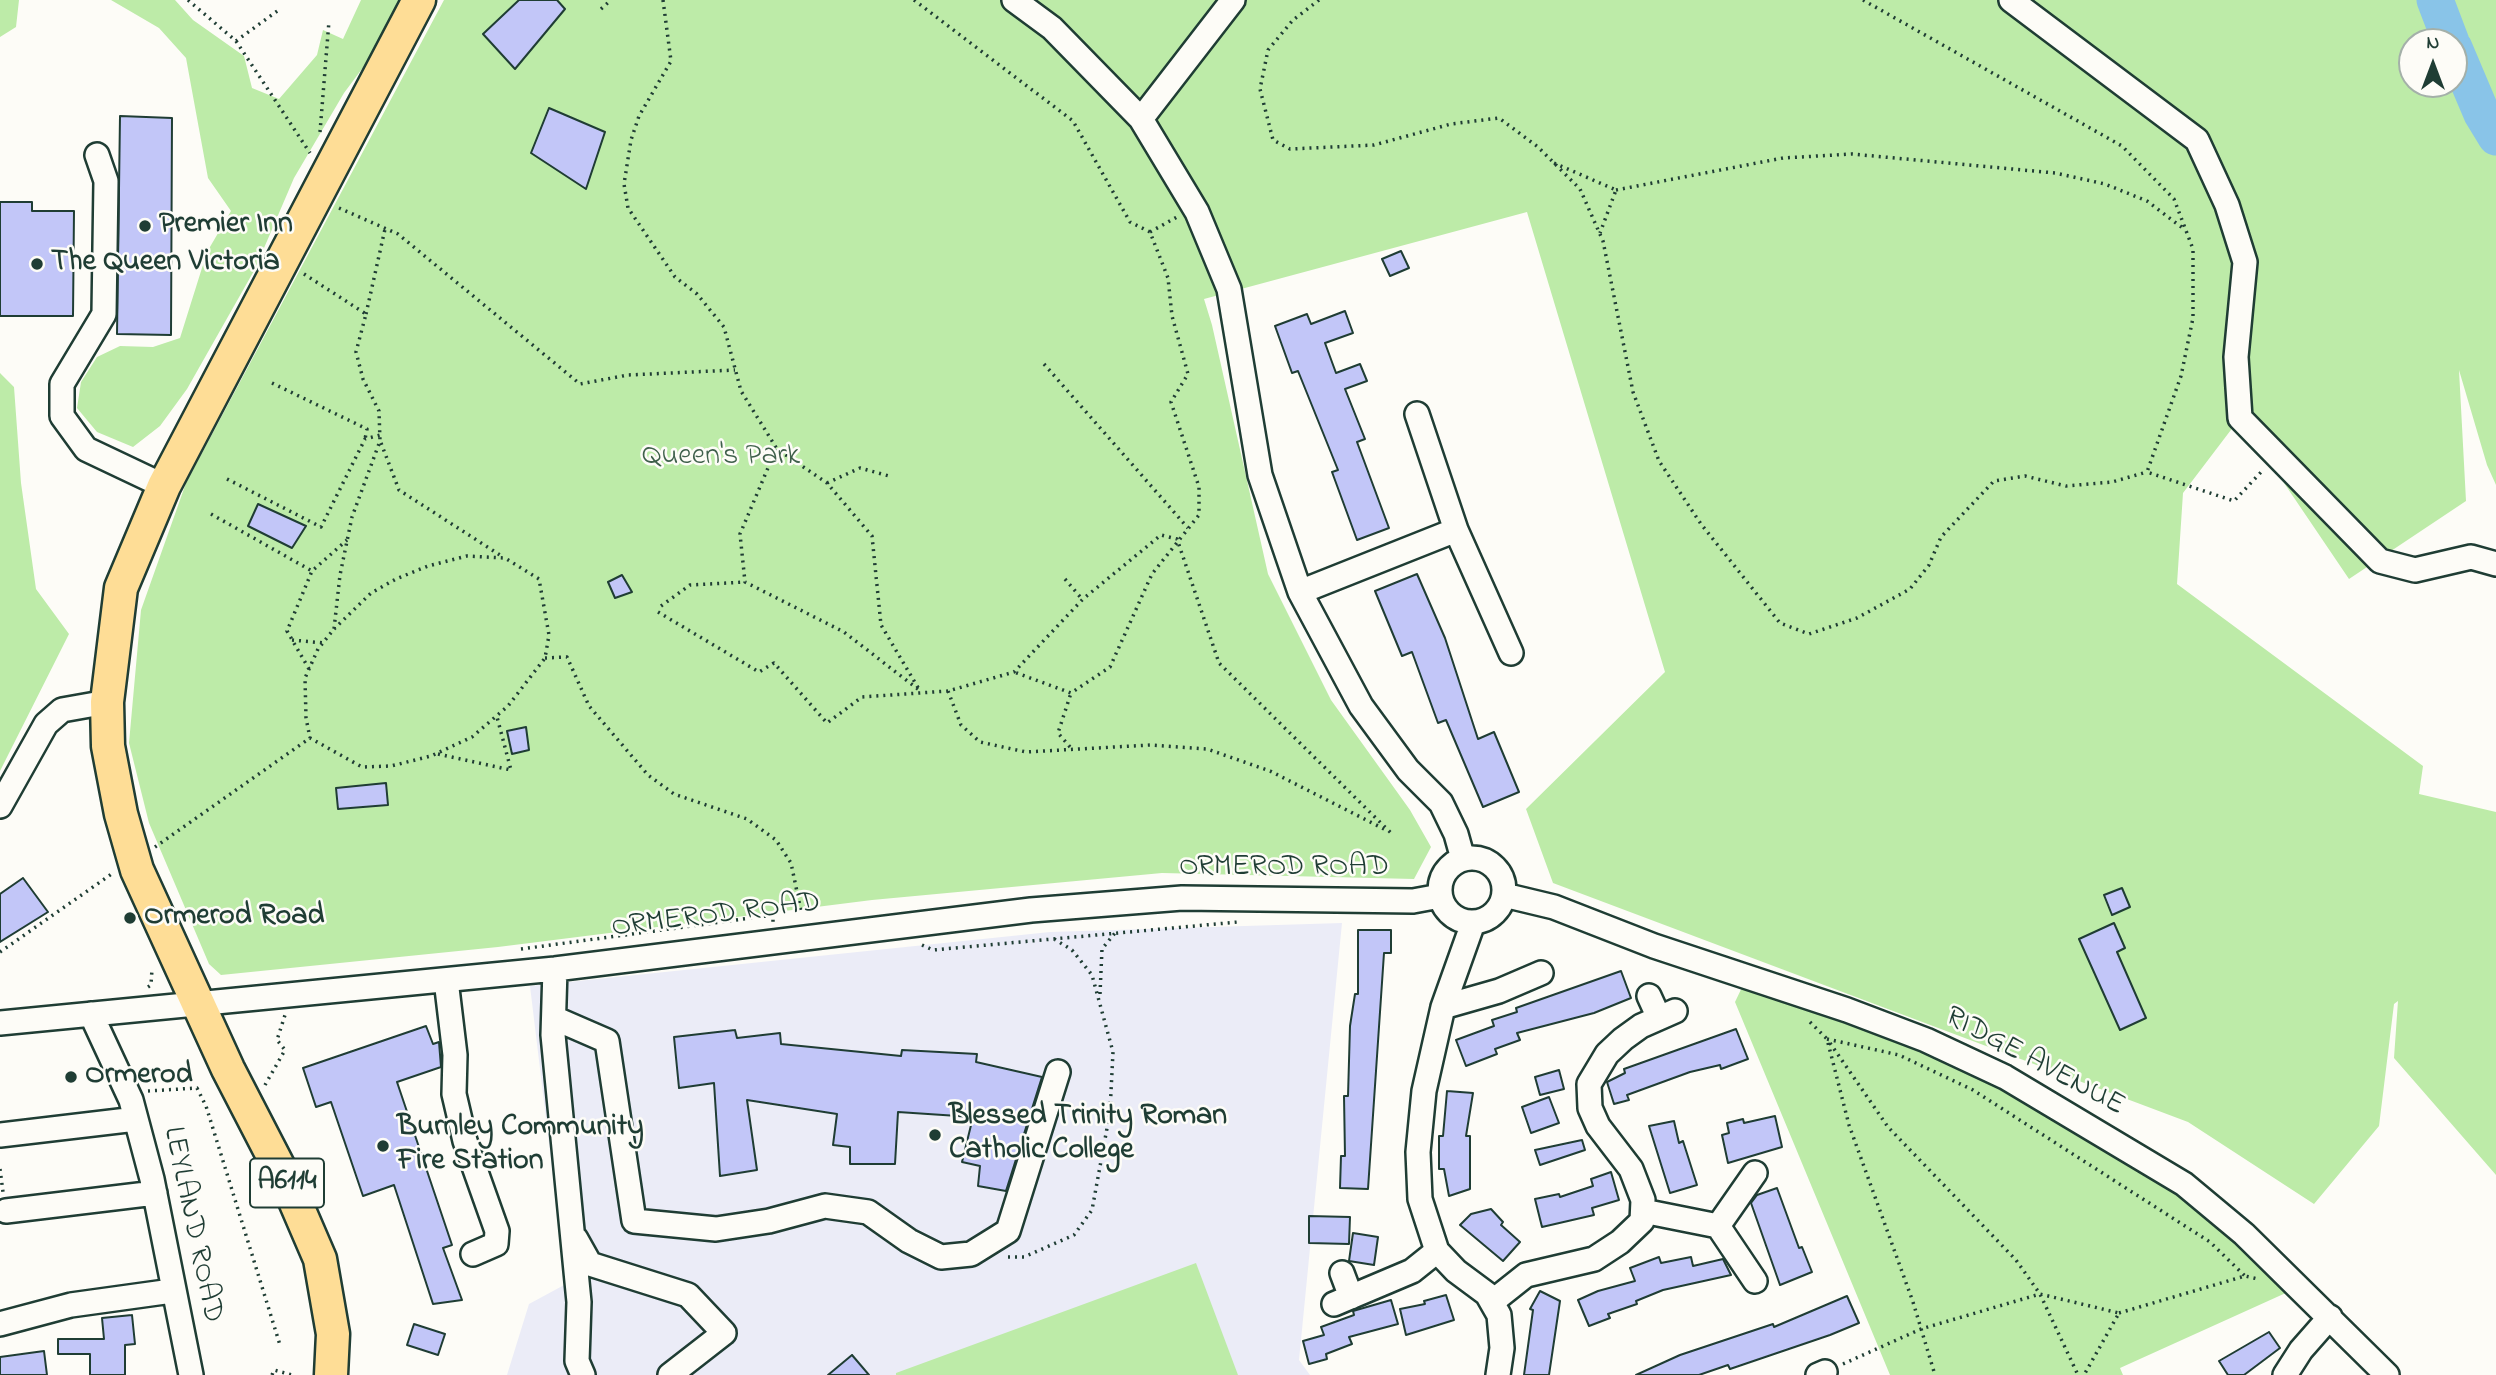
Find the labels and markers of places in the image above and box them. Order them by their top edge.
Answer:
place label: Premier Inn [159,208,293,244]
marker: Premier Inn [137,218,153,234]
place label: The Queen Victoria [51,246,280,282]
marker: The Queen Victoria [29,256,45,272]
place label: Ormerod Road [144,900,324,936]
marker: Ormerod Road [122,910,138,926]
place label: Ormerod [85,1059,192,1095]
marker: Ormerod [63,1069,79,1085]
place label: Blessed Trinity Roman Catholic College [949,1100,1227,1170]
place label: Burnley Community Fire Station [397,1111,644,1182]
marker: Blessed Trinity Roman Catholic College [927,1127,943,1143]
marker: Burnley Community Fire Station [375,1138,391,1154]

